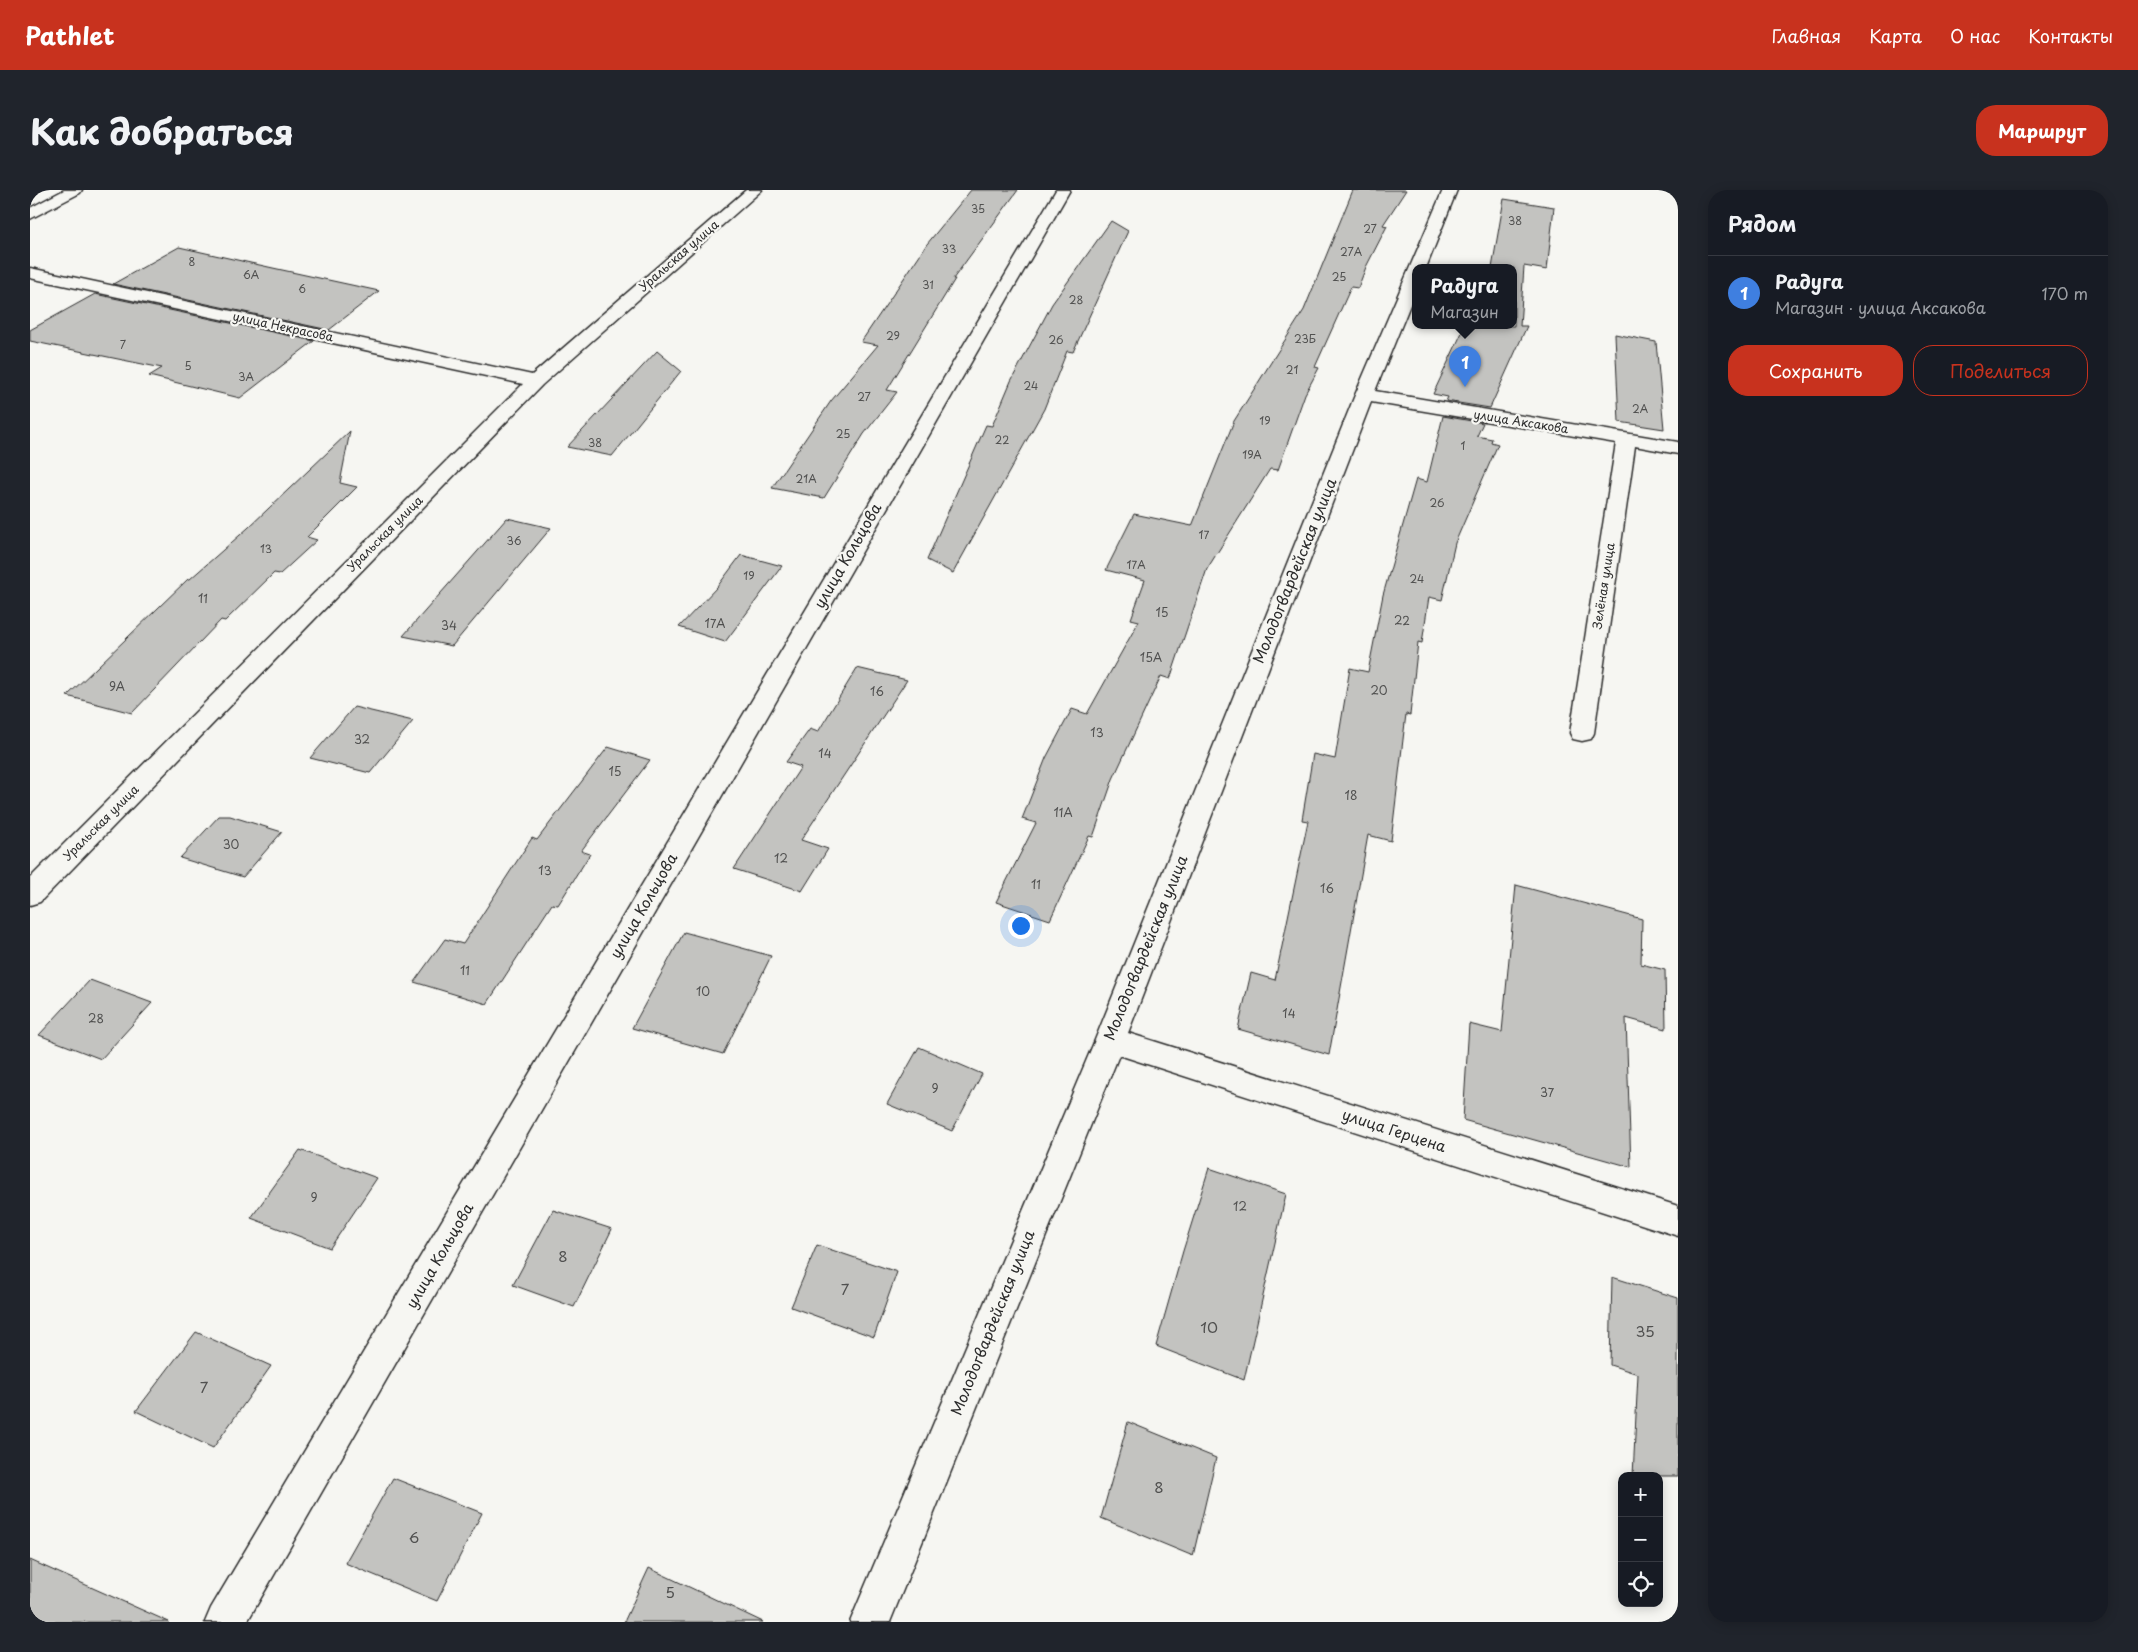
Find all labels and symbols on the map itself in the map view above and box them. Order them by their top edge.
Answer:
house number: 35 [971,200,985,217]
house number: 38 [1508,212,1522,229]
street label: Уральская улица [634,215,723,295]
house number: 27 [1363,220,1377,237]
house number: 33 [942,240,956,257]
house number: 27А [1340,243,1363,260]
house number: 8 [189,253,196,270]
house number: 6А [243,266,260,283]
house number: 25 [1332,268,1346,285]
house number: 31 [922,276,934,293]
house number: 6 [298,280,306,297]
house number: 28 [1069,291,1083,308]
street label: улица Некрасова [231,307,336,346]
house number: 29 [886,327,900,344]
house number: 23Б [1294,330,1316,347]
house number: 26 [1048,331,1064,348]
house number: 7 [120,336,126,353]
pin: 1 [1449,346,1481,387]
house number: 5 [184,357,192,374]
house number: 21 [1286,361,1298,378]
house number: 3А [238,368,254,385]
house number: 24 [1024,377,1038,394]
house number: 27 [857,388,871,405]
house number: 2А [1632,400,1649,417]
street label: улица Аксакова [1472,405,1570,437]
house number: 19 [1259,412,1271,429]
house number: 25 [836,425,850,442]
house number: 22 [995,431,1009,448]
house number: 38 [588,434,602,451]
house number: 1 [1461,437,1466,454]
house number: 19А [1242,446,1262,463]
house number: 21А [795,470,817,487]
street label: Молодогвардейская улица [1246,474,1342,667]
street label: Уральская улица [342,491,427,575]
house number: 26 [1429,494,1445,511]
street label: улица Кольцова [807,498,887,612]
house number: 17 [1199,526,1210,543]
house number: 36 [507,532,522,549]
house number: 13 [260,540,272,557]
street label: Зелёная улица [1587,541,1619,630]
house number: 17А [1126,556,1146,573]
house number: 19 [743,567,755,584]
house number: 24 [1410,570,1424,587]
house number: 11 [198,589,208,607]
house number: 15 [1155,603,1169,621]
house number: 22 [1394,611,1410,629]
house number: 17А [705,614,725,632]
house number: 34 [441,616,457,634]
house number: 15А [1140,648,1162,666]
house number: 9А [109,677,125,695]
house number: 20 [1370,681,1388,699]
house number: 16 [870,682,884,700]
house number: 13 [1090,723,1104,741]
house number: 32 [354,730,370,748]
house number: 14 [818,744,832,762]
house number: 15 [608,762,622,780]
street label: Уральская улица [58,780,143,864]
house number: 18 [1345,786,1357,804]
house number: 11А [1053,803,1073,821]
house number: 30 [223,835,240,853]
street label: улица Кольцова [603,848,683,962]
house number: 12 [774,849,788,867]
street label: Молодогвардейская улица [1097,851,1193,1044]
house number: 13 [538,861,552,879]
house number: 11 [1031,875,1041,893]
house number: 16 [1320,879,1334,897]
your location [1008,913,1034,939]
house number: 11 [460,961,470,979]
house number: 10 [696,982,710,1000]
house number: 14 [1282,1004,1296,1022]
house number: 28 [88,1009,104,1027]
house number: 9 [931,1079,939,1097]
house number: 37 [1540,1083,1555,1101]
street label: улица Герцена [1339,1102,1450,1157]
house number: 9 [310,1188,318,1206]
house number: 12 [1233,1197,1247,1215]
street label: улица Кольцова [399,1198,479,1312]
street label: Молодогвардейская улица [944,1226,1040,1419]
house number: 8 [558,1244,568,1267]
house number: 7 [841,1277,850,1300]
house number: 10 [1200,1315,1218,1338]
house number: 35 [1635,1319,1655,1342]
house number: 7 [200,1375,209,1398]
house number: 8 [1154,1475,1164,1498]
house number: 6 [409,1525,419,1548]
house number: 5 [665,1580,675,1603]

